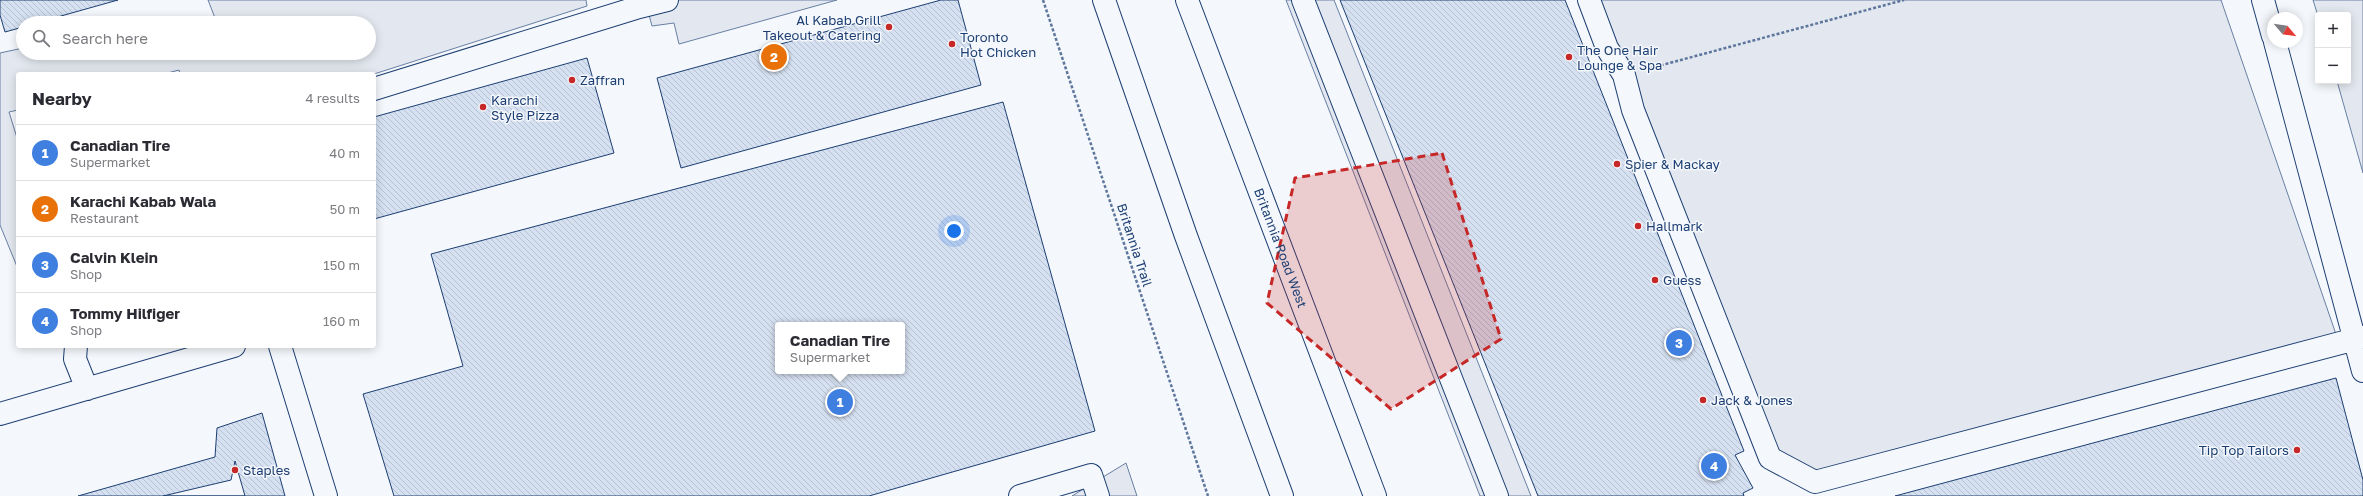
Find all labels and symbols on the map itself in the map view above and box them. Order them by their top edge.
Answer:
place label: Al Kabab Grill Takeout & Catering [763,12,881,43]
north arrow [2267,12,2303,48]
marker: Al Kabab Grill Takeout & Catering [884,22,894,32]
place label: Toronto Hot Chicken [960,29,1036,60]
marker: Toronto Hot Chicken [947,39,957,49]
pin: 2 [761,42,787,72]
place label: The One Hair Lounge & Spa [1577,42,1662,73]
marker: The One Hair Lounge & Spa [1564,52,1574,62]
place label: Zaffran [580,72,625,88]
marker: Zaffran [567,75,577,85]
place label: Karachi Style Pizza [491,92,559,123]
marker: Karachi Style Pizza [478,102,488,112]
place label: Spier & Mackay [1625,156,1721,172]
marker: Spier & Mackay [1612,159,1622,169]
street label: Britannia Road West [1251,186,1311,310]
street label: Britannia Trail [1114,201,1156,289]
place label: Hallmark [1646,218,1703,234]
your location [944,221,964,241]
marker: Hallmark [1633,221,1643,231]
place label: Guess [1663,272,1701,288]
marker: Guess [1650,275,1660,285]
pin: 3 [1666,328,1692,358]
pin: 1 [827,387,853,417]
place label: Jack & Jones [1711,392,1793,408]
marker: Jack & Jones [1698,395,1708,405]
place label: Tip Top Tailors [2199,442,2289,458]
marker: Tip Top Tailors [2292,445,2302,455]
pin: 4 [1701,451,1727,481]
place label: Staples [243,462,290,478]
marker: Staples [230,465,240,475]

